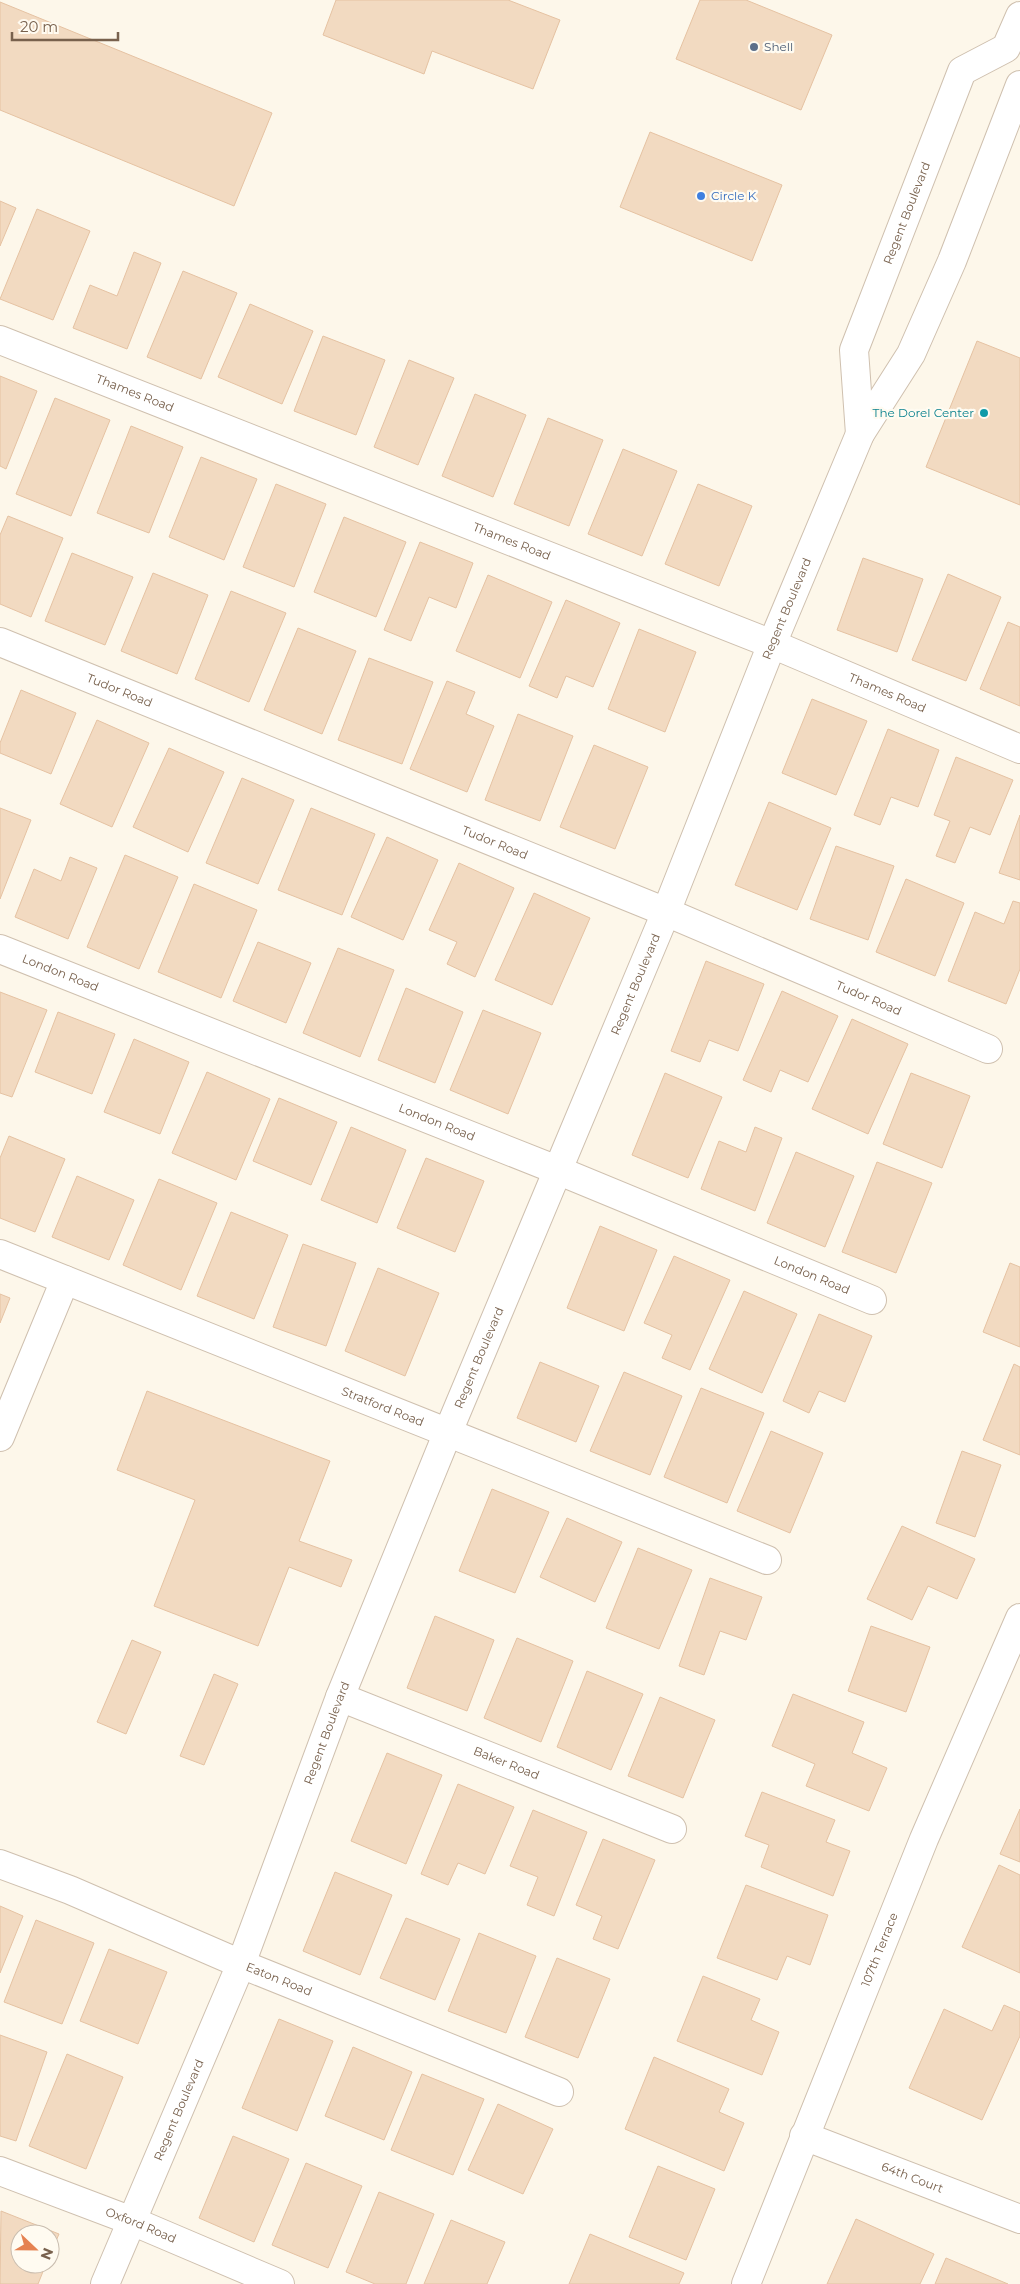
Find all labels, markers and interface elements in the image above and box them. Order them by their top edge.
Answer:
scale bar [12,10,119,42]
text: 20 m [20,17,58,36]
place label: Shell [764,39,793,54]
marker: Shell [748,41,760,53]
street label: Regent Boulevard [880,159,933,266]
place label: Circle K [711,188,757,203]
marker: Circle K [695,190,707,202]
street label: Thames Road [94,371,176,415]
place label: The Dorel Center [873,405,974,420]
marker: The Dorel Center [978,407,990,419]
street label: Thames Road [471,519,553,563]
street label: Regent Boulevard [759,555,814,662]
street label: Thames Road [847,669,928,715]
street label: Tudor Road [85,670,155,710]
street label: Tudor Road [460,822,530,862]
street label: Regent Boulevard [607,931,663,1037]
street label: London Road [20,951,101,994]
street label: Tudor Road [834,977,904,1018]
street label: London Road [397,1100,477,1144]
street label: London Road [772,1252,852,1297]
street label: Regent Boulevard [451,1305,507,1411]
street label: Stratford Road [339,1383,426,1429]
street label: Regent Boulevard [300,1679,352,1787]
street label: Baker Road [471,1743,542,1783]
street label: 107th Terrace [858,1910,901,1989]
street label: Eaton Road [244,1959,314,1999]
street label: Regent Boulevard [150,2057,207,2163]
street label: 64th Court [879,2158,946,2196]
street label: Oxford Road [104,2204,179,2246]
north arrow [10,2224,60,2274]
text: N [37,2245,58,2262]

